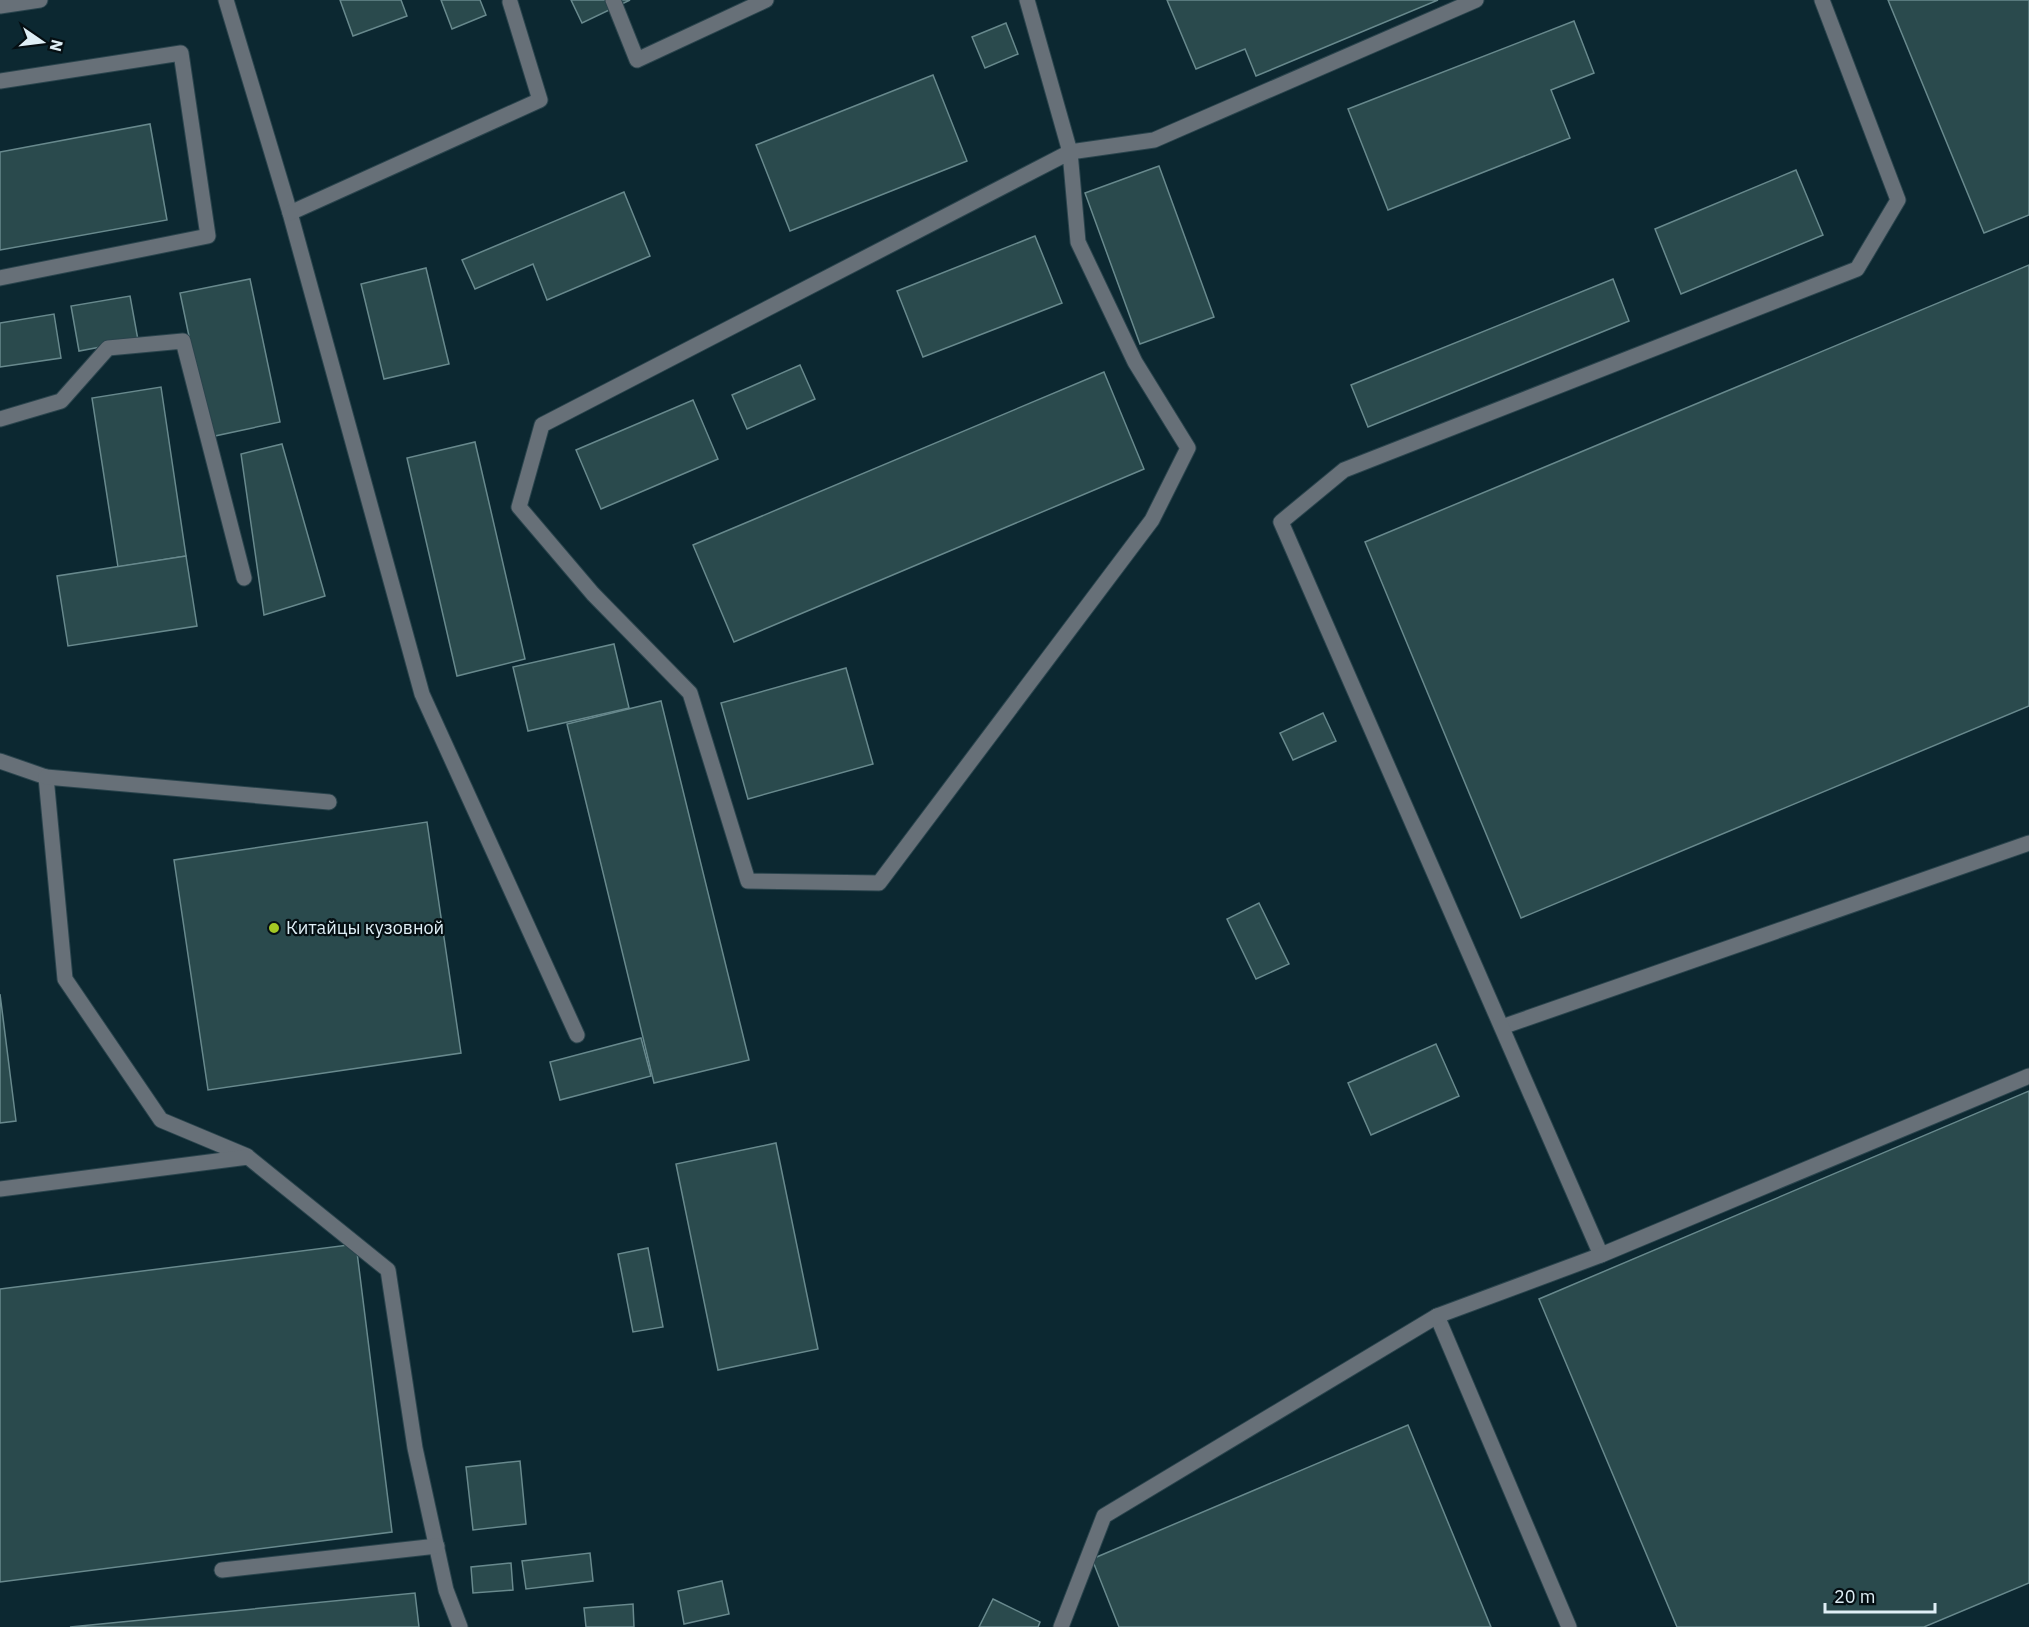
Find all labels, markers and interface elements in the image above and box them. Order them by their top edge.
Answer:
north arrow [12,12,72,72]
text: N [45,38,68,54]
place label: Китайцы кузовной [286,916,444,939]
marker: Китайцы кузовной [267,921,281,935]
scale bar [1825,1576,1934,1614]
text: 20 m [1834,1585,1876,1608]

